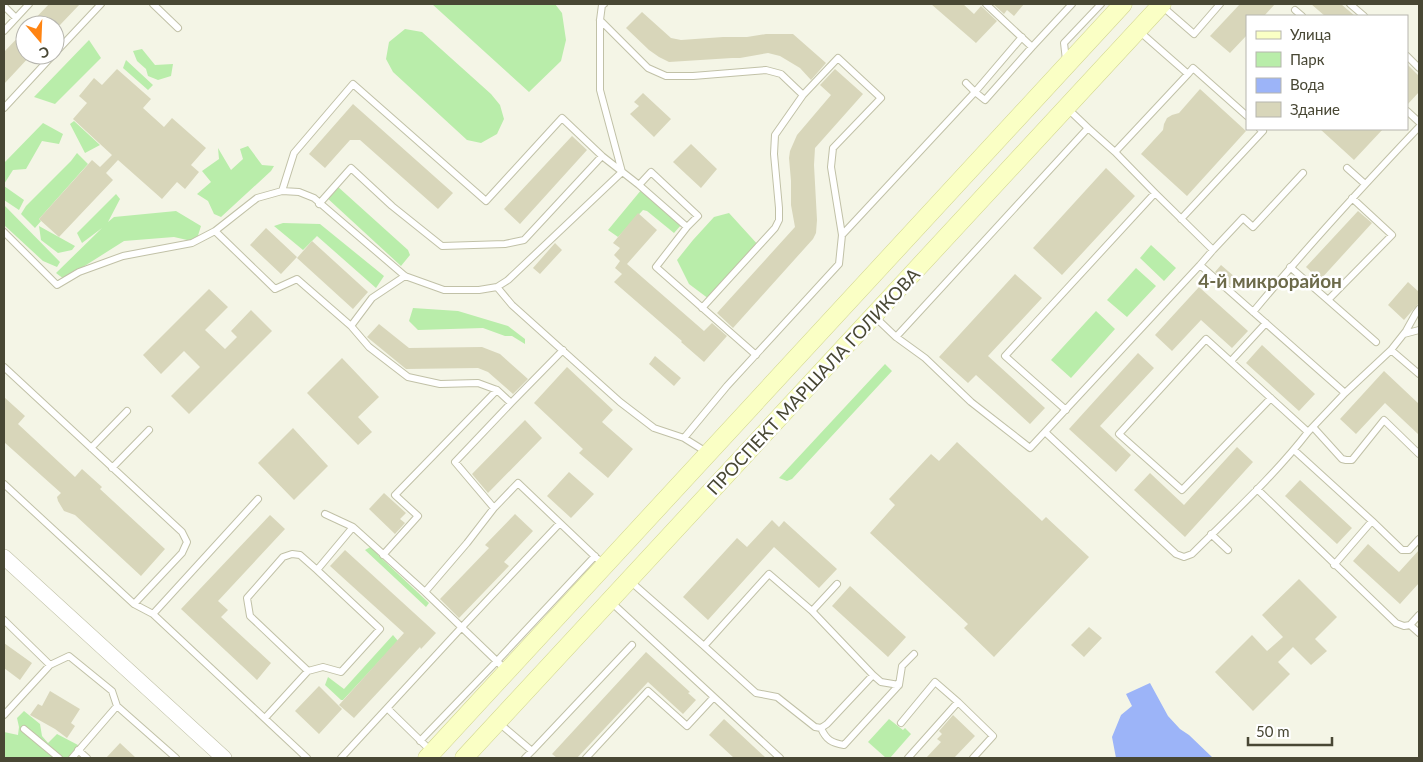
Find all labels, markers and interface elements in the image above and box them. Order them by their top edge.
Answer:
north arrow [15,15,65,65]
legend [1246,15,1408,130]
text: Улица [1290,25,1331,43]
text: С [37,43,52,63]
text: Парк [1290,50,1325,68]
text: Вода [1290,75,1325,93]
text: Здание [1290,100,1340,118]
street label: ПРОСПЕКТ МАРШАЛА ГОЛИКОВА [702,262,925,499]
district label: 4-й микрорайон [1198,269,1342,292]
scale bar [1248,714,1332,746]
text: 50 m [1256,722,1290,740]

